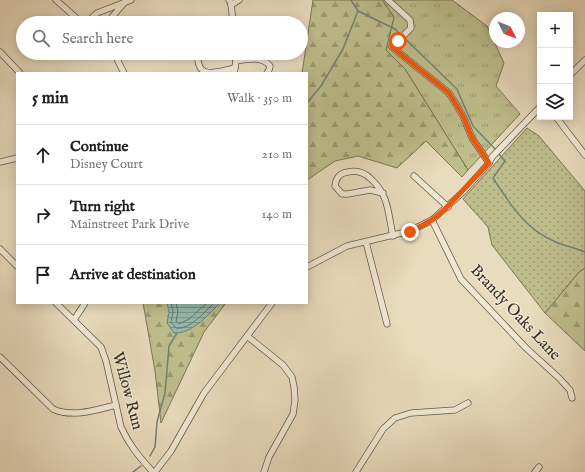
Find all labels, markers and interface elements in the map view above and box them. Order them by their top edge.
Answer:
north arrow [489,12,525,48]
map controls [537,12,573,120]
button: + [537,12,573,48]
search box [16,16,308,60]
icon: search [30,27,52,49]
text: Search here [62,29,133,48]
route start [389,32,407,50]
button: − [537,48,573,84]
button: layers [537,84,573,120]
text: 5 min [32,88,69,109]
text: Walk · 350 m [227,90,292,107]
text: Continue [70,137,128,156]
icon: ahead [32,144,54,166]
text: 210 m [262,146,292,163]
text: Disney Court [70,156,143,173]
text: Turn right [70,197,135,216]
icon: right [32,204,54,226]
text: 140 m [262,206,292,223]
text: Mainstreet Park Drive [70,216,189,233]
route end [401,223,419,241]
street label: Brandy Oaks Lane [465,261,565,365]
icon: arrive [32,264,54,286]
text: Arrive at destination [70,265,196,284]
street label: Willow Run [107,350,147,432]

